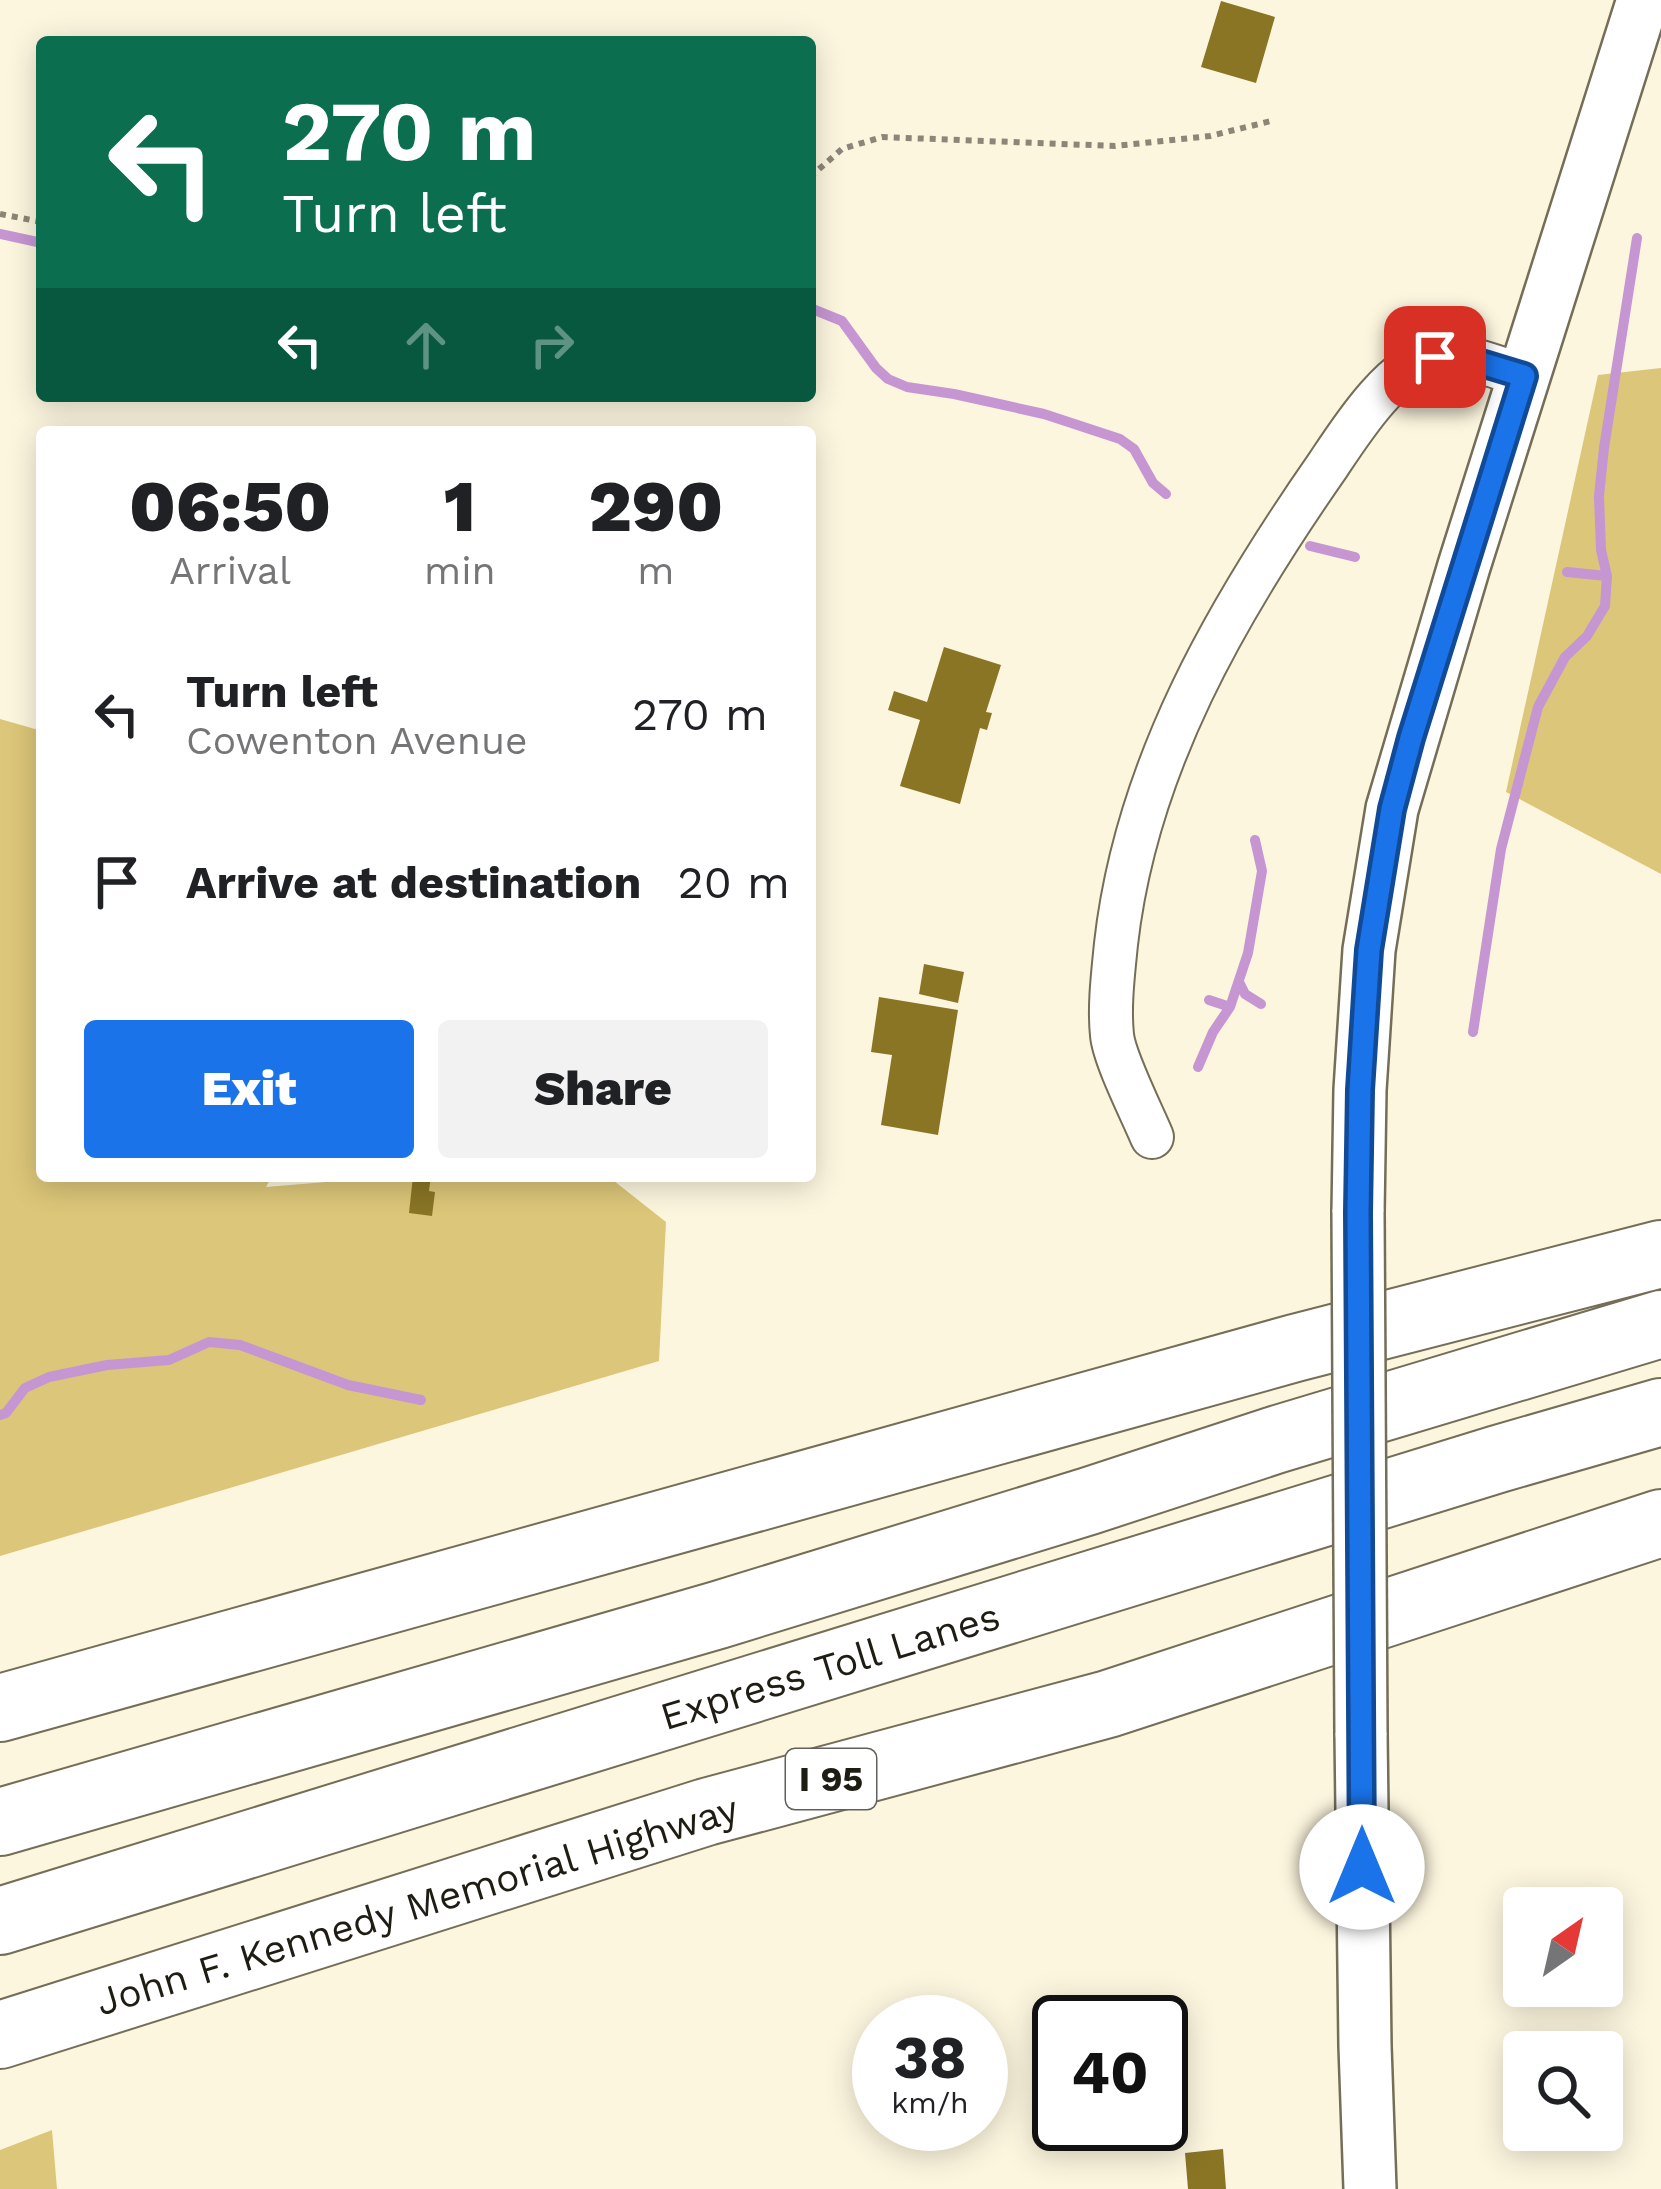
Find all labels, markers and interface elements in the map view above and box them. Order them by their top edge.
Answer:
text: 270 m [282,82,537,180]
icon: left [84,84,240,240]
text: Turn left [282,182,507,245]
pin [1384,306,1486,408]
icon: left [267,312,333,378]
icon: ahead [393,312,459,378]
icon: right [519,312,585,378]
icon: arrive [1402,324,1468,390]
text: 06:50 [129,464,331,548]
text: 1 [444,464,476,548]
text: 290 [589,464,723,548]
text: Arrival [169,548,291,593]
text: min [424,548,496,593]
text: m [637,548,674,593]
text: Turn left [186,665,378,718]
icon: left [84,681,150,747]
text: 270 m [632,688,768,741]
text: Cowenton Avenue [186,718,527,763]
icon: arrive [84,849,150,915]
text: Arrive at destination [186,856,641,909]
text: 20 m [677,856,790,909]
button: Exit [84,1020,414,1158]
button: Share [438,1020,768,1158]
street label: Express Toll Lanes [655,1593,1005,1739]
road number: I 95 [786,1749,876,1809]
street label: John F. Kennedy Memorial Highway [91,1786,743,2024]
position arrow [1299,1804,1425,1930]
north arrow [1503,1887,1623,2007]
map controls [1503,1887,1623,2151]
speed limit sign: 40 [1032,1995,1188,2151]
text: 38 [893,2022,967,2093]
button: search [1503,2031,1623,2151]
text: km/h [891,2085,969,2120]

